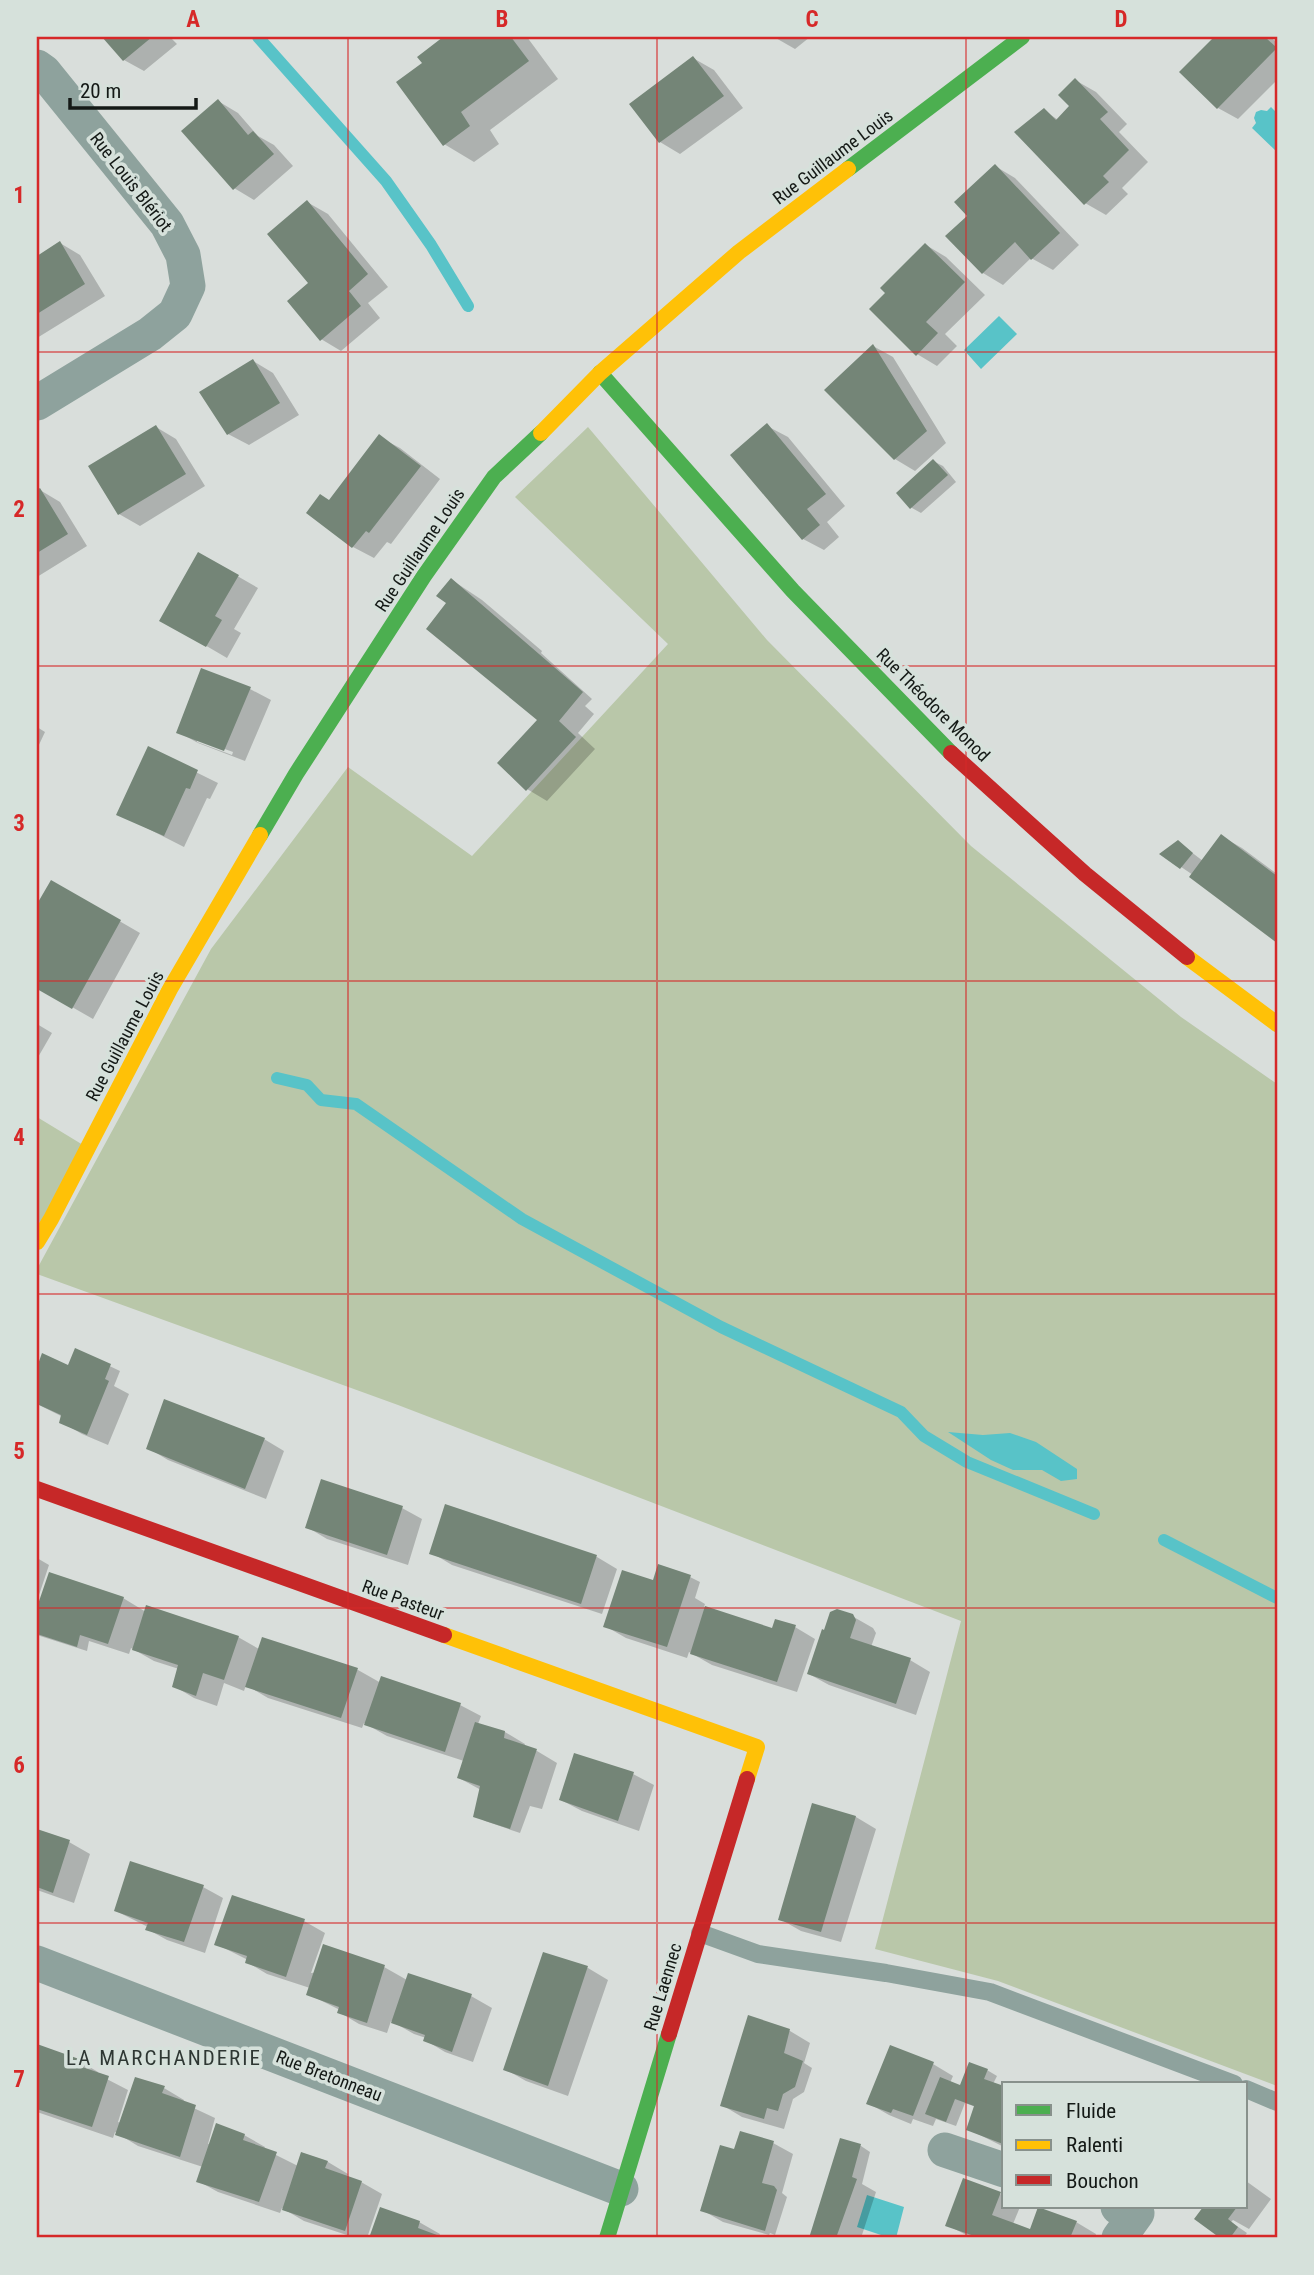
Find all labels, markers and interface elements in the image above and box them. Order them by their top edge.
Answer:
text: A [186,6,200,33]
text: B [496,6,508,33]
text: C [805,6,819,33]
text: D [1115,6,1128,33]
scale bar [70,66,196,110]
text: 20 m [80,79,121,103]
street label: Rue Guillaume Louis [769,105,897,209]
street label: Rue Louis Blériot [86,128,177,235]
text: 1 [13,182,25,209]
street label: Rue Guillaume Louis [370,484,469,616]
text: 2 [13,496,25,523]
street label: Rue Théodore Monod [872,644,994,766]
text: 3 [13,810,25,837]
street label: Rue Guillaume Louis [81,967,168,1105]
text: 4 [13,1124,25,1151]
text: 5 [13,1438,25,1465]
street label: Rue Pasteur [359,1575,447,1624]
text: 6 [13,1752,25,1779]
street label: Rue Laennec [639,1940,686,2033]
district label: LA MARCHANDERIE [66,2046,262,2070]
street label: Rue Bretonneau [273,2046,385,2105]
text: 7 [13,2066,25,2093]
legend [1002,2082,1248,2208]
text: Fluide [1066,2099,1116,2123]
text: Ralenti [1066,2133,1123,2157]
text: Bouchon [1066,2169,1139,2193]

